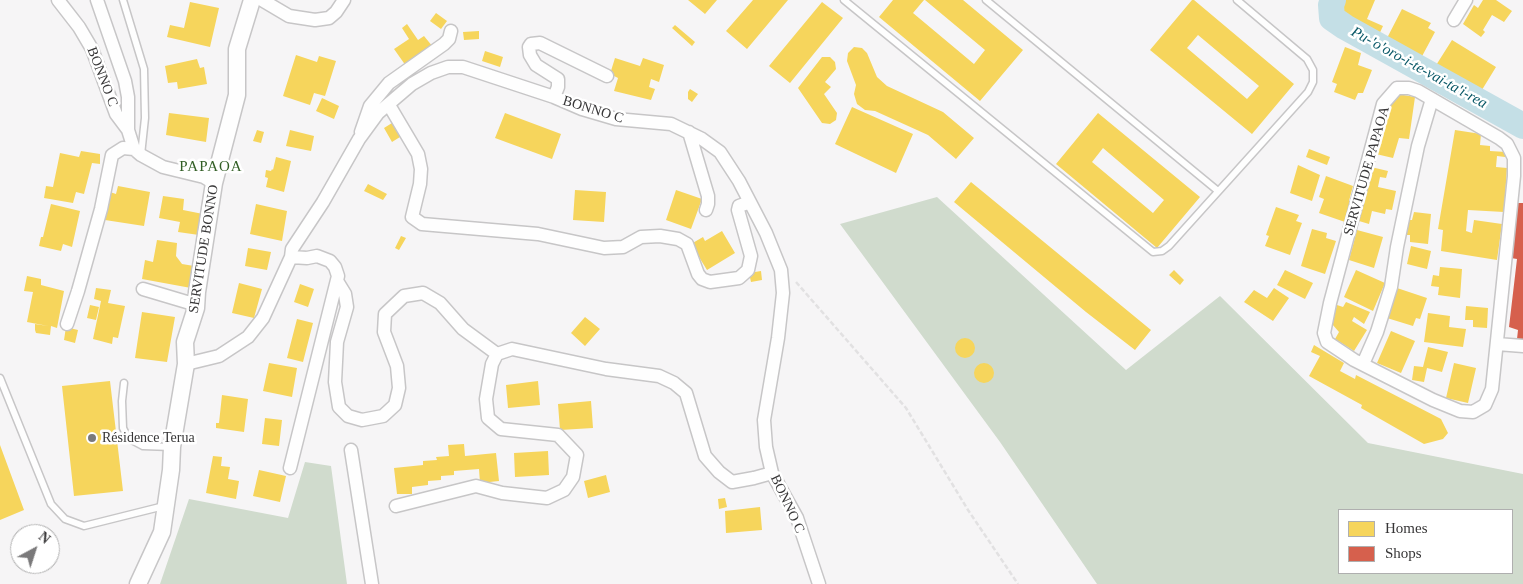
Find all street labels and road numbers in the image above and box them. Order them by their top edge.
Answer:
street label: BONNO C [83,45,121,109]
street label: BONNO C [561,93,625,127]
street label: SERVITUDE PAPAOA [1341,104,1393,238]
street label: SERVITUDE BONNO [186,184,222,314]
street label: BONNO C [766,472,808,536]

